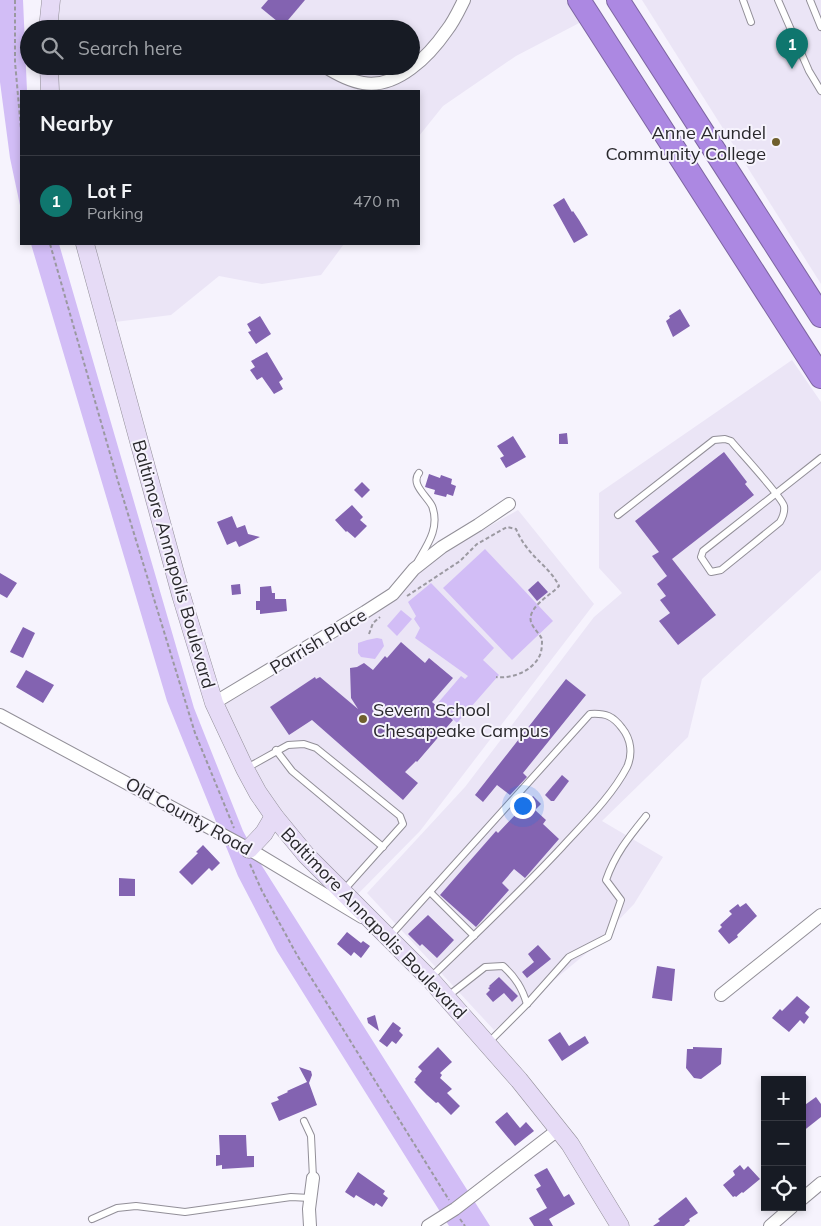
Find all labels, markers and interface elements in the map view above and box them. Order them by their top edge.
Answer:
search box [20,20,420,75]
pin: 1 [776,28,808,69]
icon: search [38,34,66,62]
text: Search here [78,36,182,60]
text: Nearby [40,110,113,136]
place label: Anne Arundel Community College [606,121,766,165]
marker: Anne Arundel Community College [770,136,782,148]
text: Lot F [87,179,132,203]
text: 1 [51,191,61,211]
text: 470 m [353,191,400,211]
text: Parking [87,203,144,223]
street label: Baltimore Annapolis Boulevard [127,437,221,691]
street label: Parrish Place [265,603,371,679]
place label: Severn School Chesapeake Campus [373,698,549,742]
marker: Severn School Chesapeake Campus [357,713,369,725]
street label: Old County Road [122,772,256,860]
your location [510,793,536,819]
street label: Baltimore Annapolis Boulevard [276,822,472,1024]
map controls [761,1076,806,1211]
button: + [761,1076,806,1121]
button: − [761,1121,806,1166]
button: locate [761,1166,806,1211]

